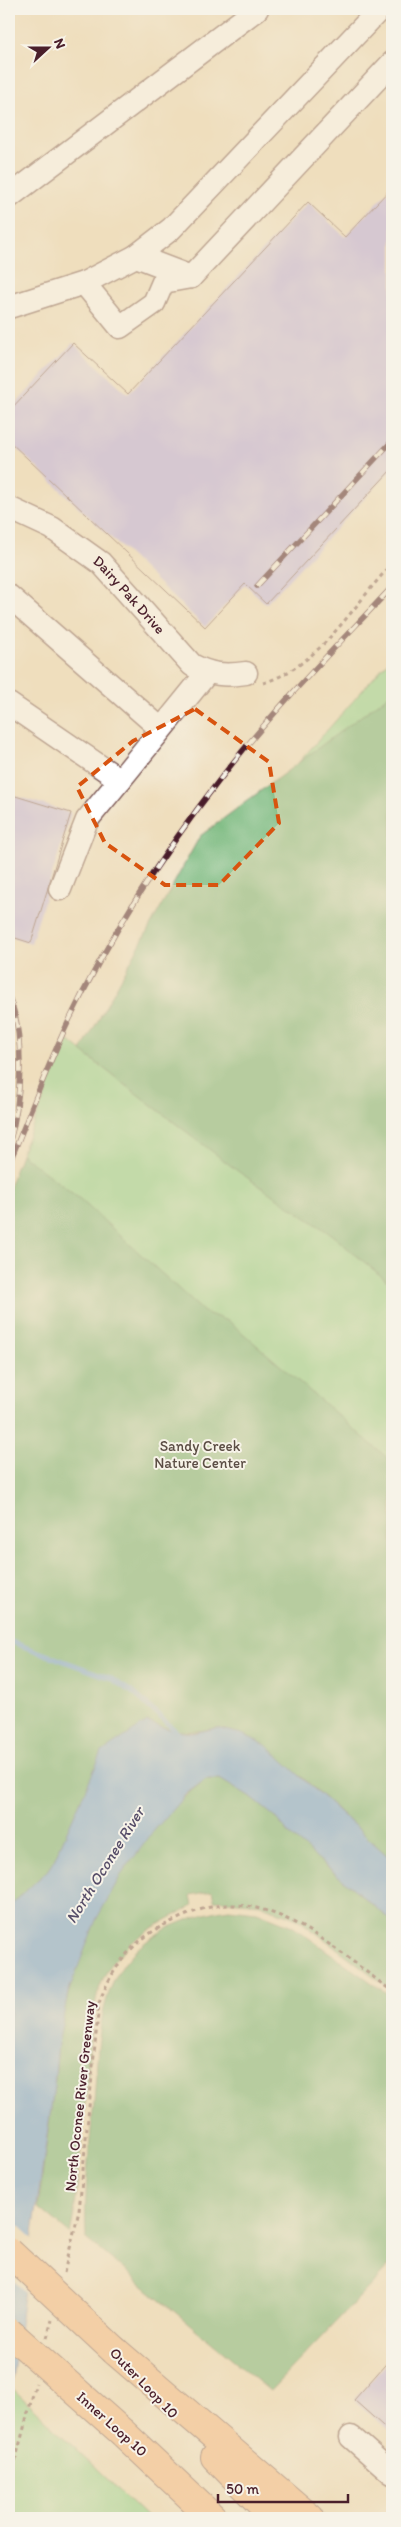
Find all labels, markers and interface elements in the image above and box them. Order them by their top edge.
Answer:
north arrow [22,22,72,72]
text: N [50,36,69,51]
street label: Dairy Pak Drive [90,551,169,638]
park label: Sandy Creek Nature Center [154,1437,246,1472]
water label: North Oconee River [62,1802,149,1927]
street label: North Oconee River Greenway [61,2000,99,2192]
street label: Outer Loop 10 [106,2344,182,2422]
street label: Inner Loop 10 [73,2388,151,2460]
scale bar [218,2472,348,2504]
text: 50 m [226,2480,259,2498]

